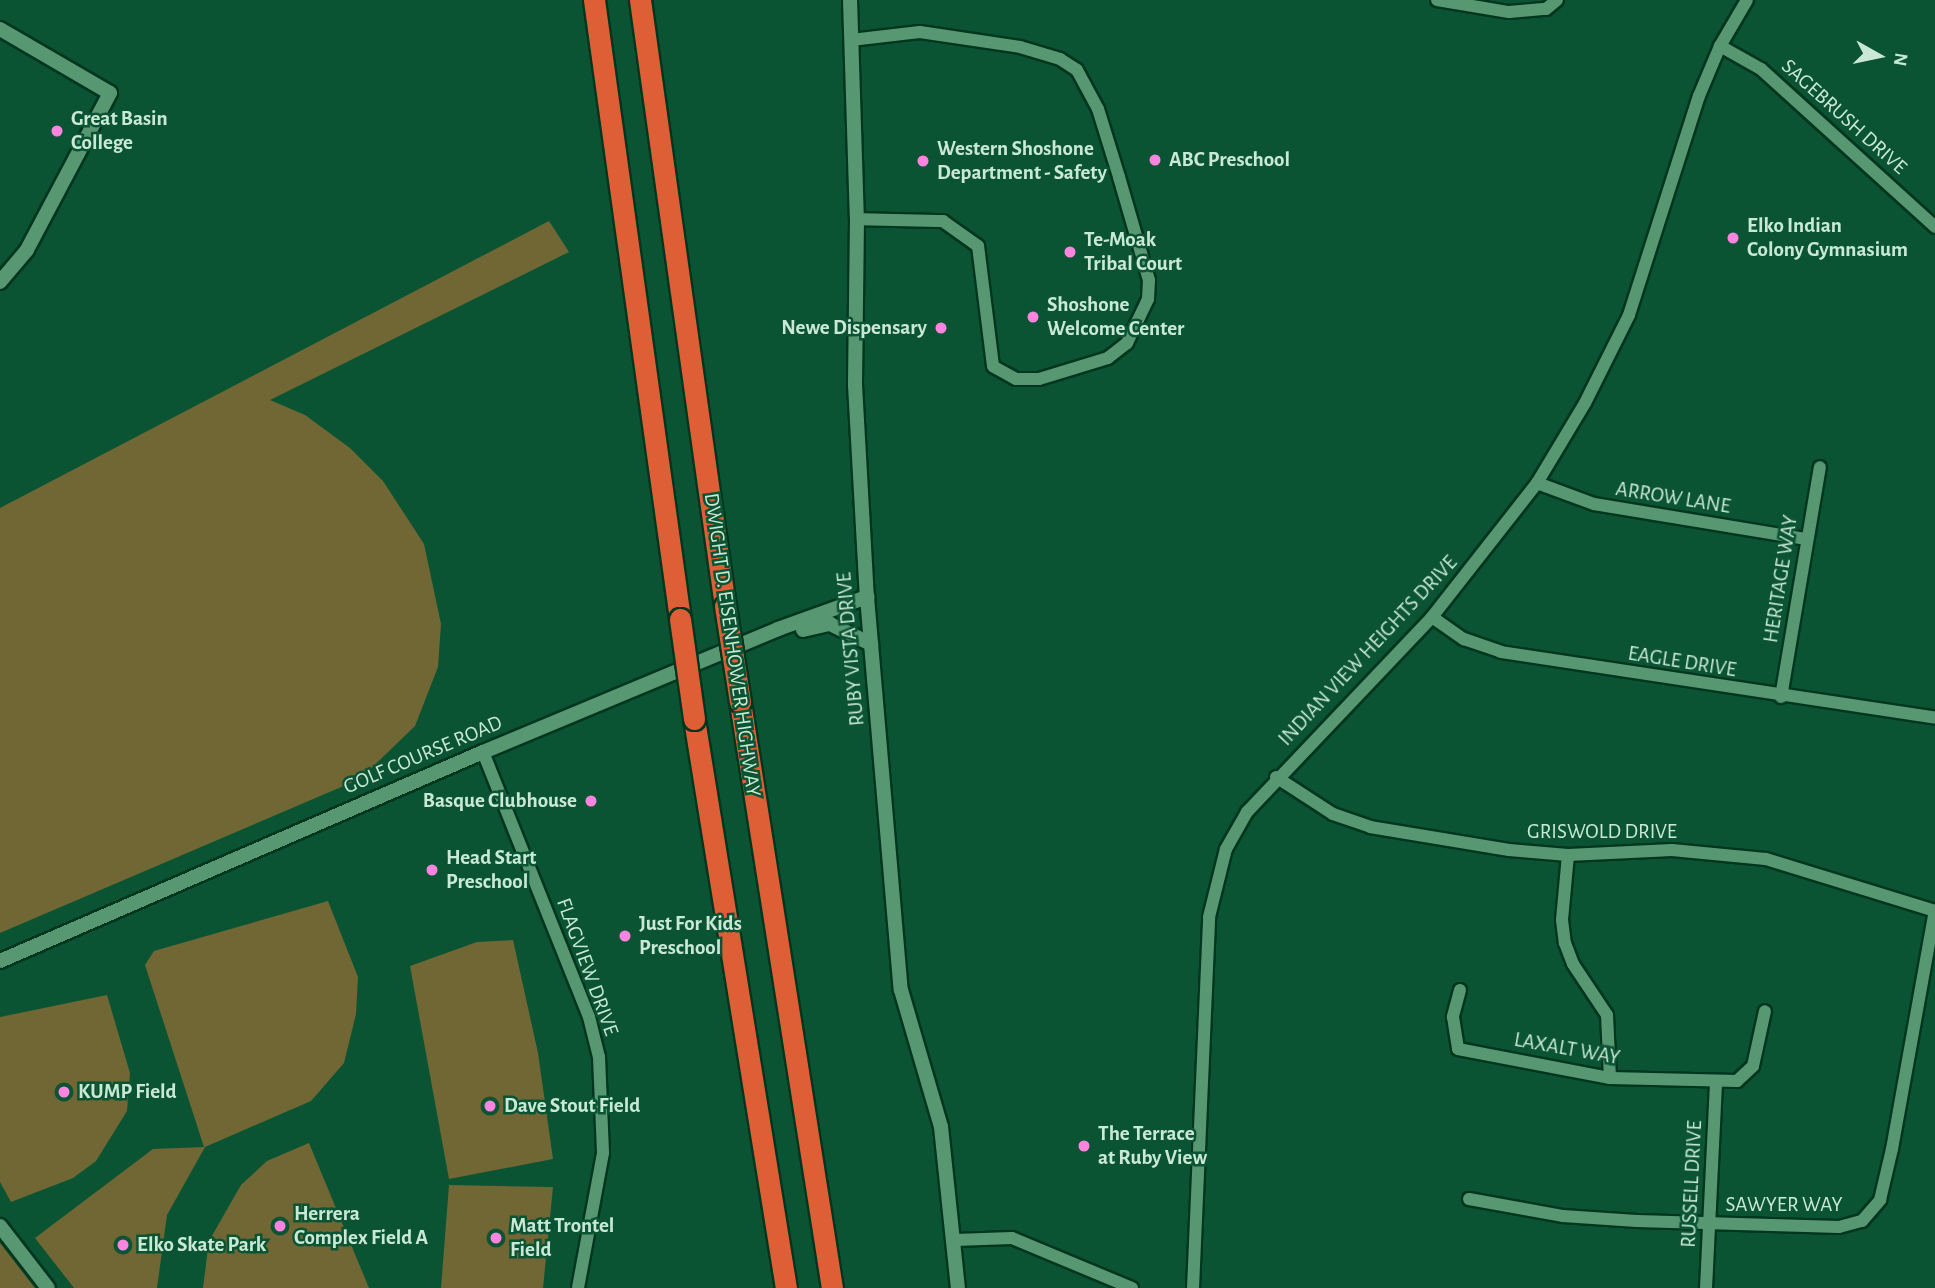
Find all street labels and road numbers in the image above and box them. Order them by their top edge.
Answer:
street label: SAGEBRUSH DRIVE [1776,54,1912,180]
street label: ARROW LANE [1614,476,1732,520]
street label: DWIGHT D. EISENHOWER HIGHWAY [698,492,766,798]
street label: HERITAGE WAY [1758,513,1804,645]
street label: INDIAN VIEW HEIGHTS DRIVE [1273,551,1463,751]
street label: RUBY VISTA DRIVE [832,571,870,727]
street label: EAGLE DRIVE [1626,641,1738,683]
street label: GOLF COURSE ROAD [340,710,506,800]
street label: GRISWOLD DRIVE [1527,819,1677,845]
street label: FLAGVIEW DRIVE [550,895,624,1039]
street label: LAXALT WAY [1512,1027,1622,1071]
street label: RUSSELL DRIVE [1676,1120,1708,1248]
street label: SAWYER WAY [1725,1192,1843,1218]

